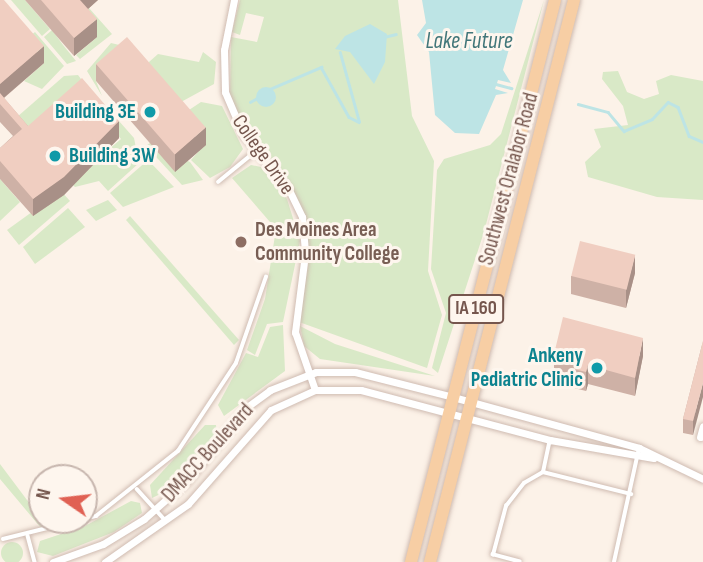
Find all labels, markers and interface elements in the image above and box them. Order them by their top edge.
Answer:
water label: Lake Future [425,27,513,55]
street label: Southwest Oralabor Road [474,90,544,268]
place label: Building 3E [55,99,136,125]
marker: Building 3E [142,104,158,120]
street label: College Drive [226,110,300,200]
place label: Building 3W [69,143,156,169]
marker: Building 3W [47,148,63,164]
place label: Des Moines Area Community College [255,217,399,267]
marker: Des Moines Area Community College [233,234,249,250]
road number: IA 160 [448,294,504,324]
place label: Ankeny Pediatric Clinic [471,343,583,393]
marker: Ankeny Pediatric Clinic [589,360,605,376]
street label: DMACC Boulevard [157,398,259,508]
north arrow [28,464,98,534]
text: N [32,487,56,502]

